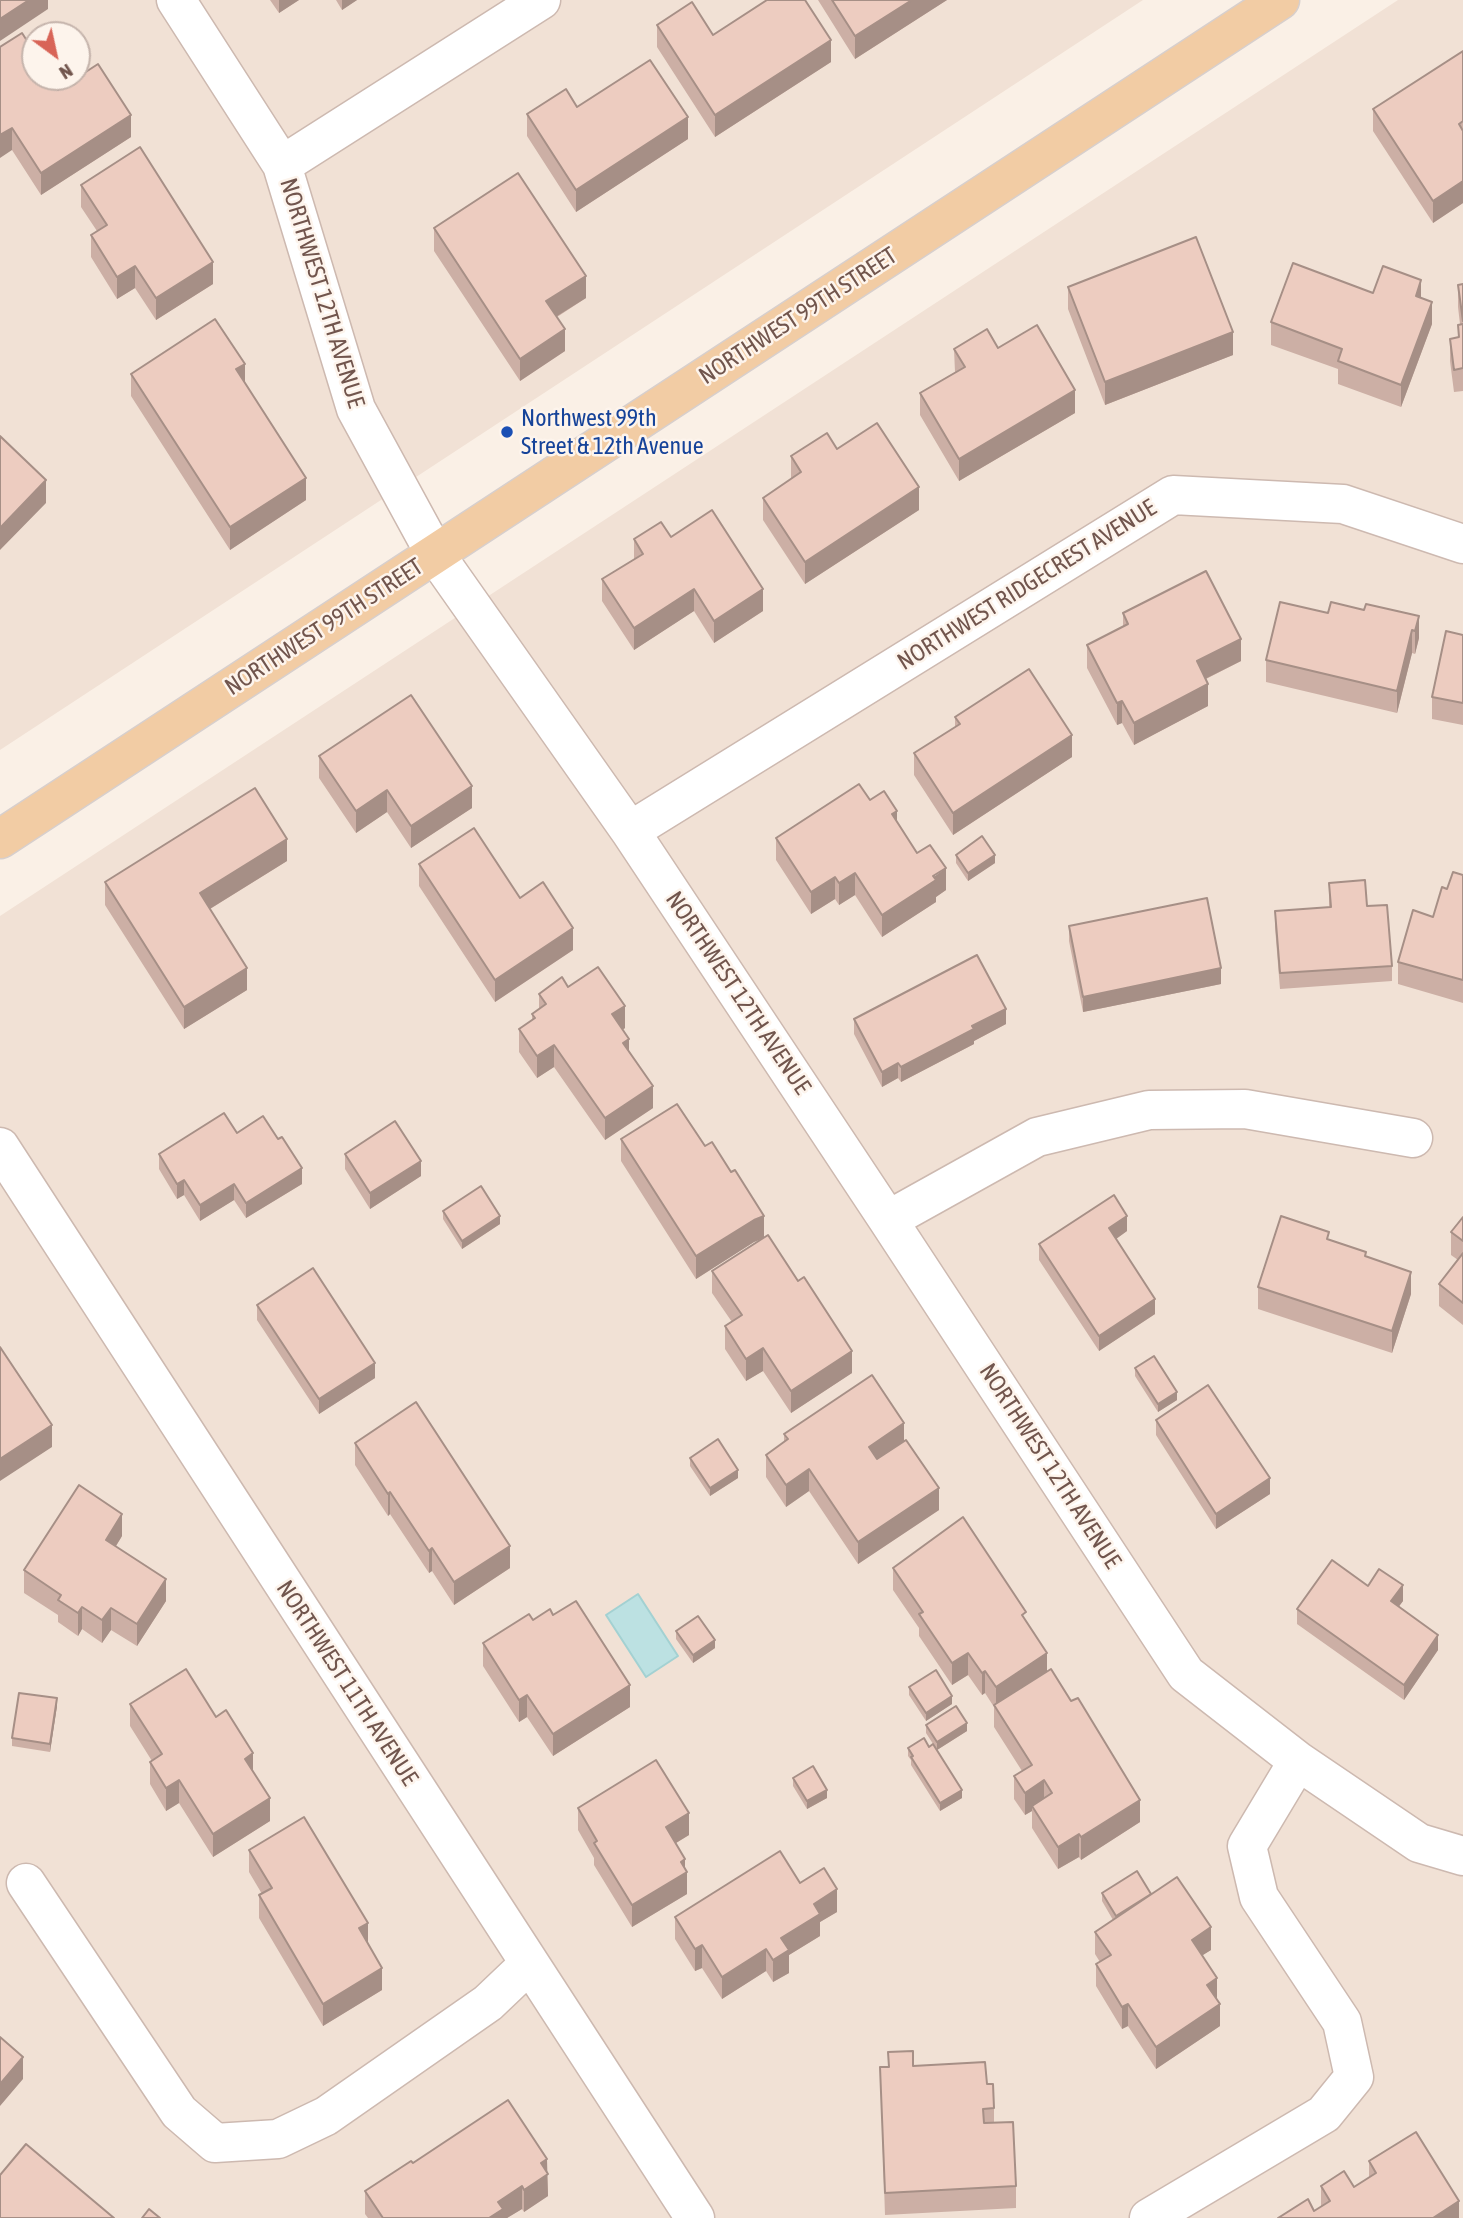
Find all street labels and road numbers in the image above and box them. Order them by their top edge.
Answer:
street label: NORTHWEST 12TH AVENUE [273,175,371,411]
street label: NORTHWEST 99TH STREET [694,241,902,391]
street label: NORTHWEST RIDGECREST AVENUE [892,493,1162,677]
street label: NORTHWEST 99TH STREET [220,552,428,702]
street label: NORTHWEST 12TH AVENUE [659,886,817,1100]
street label: NORTHWEST 12TH AVENUE [973,1358,1127,1574]
street label: NORTHWEST 11TH AVENUE [270,1575,424,1791]

